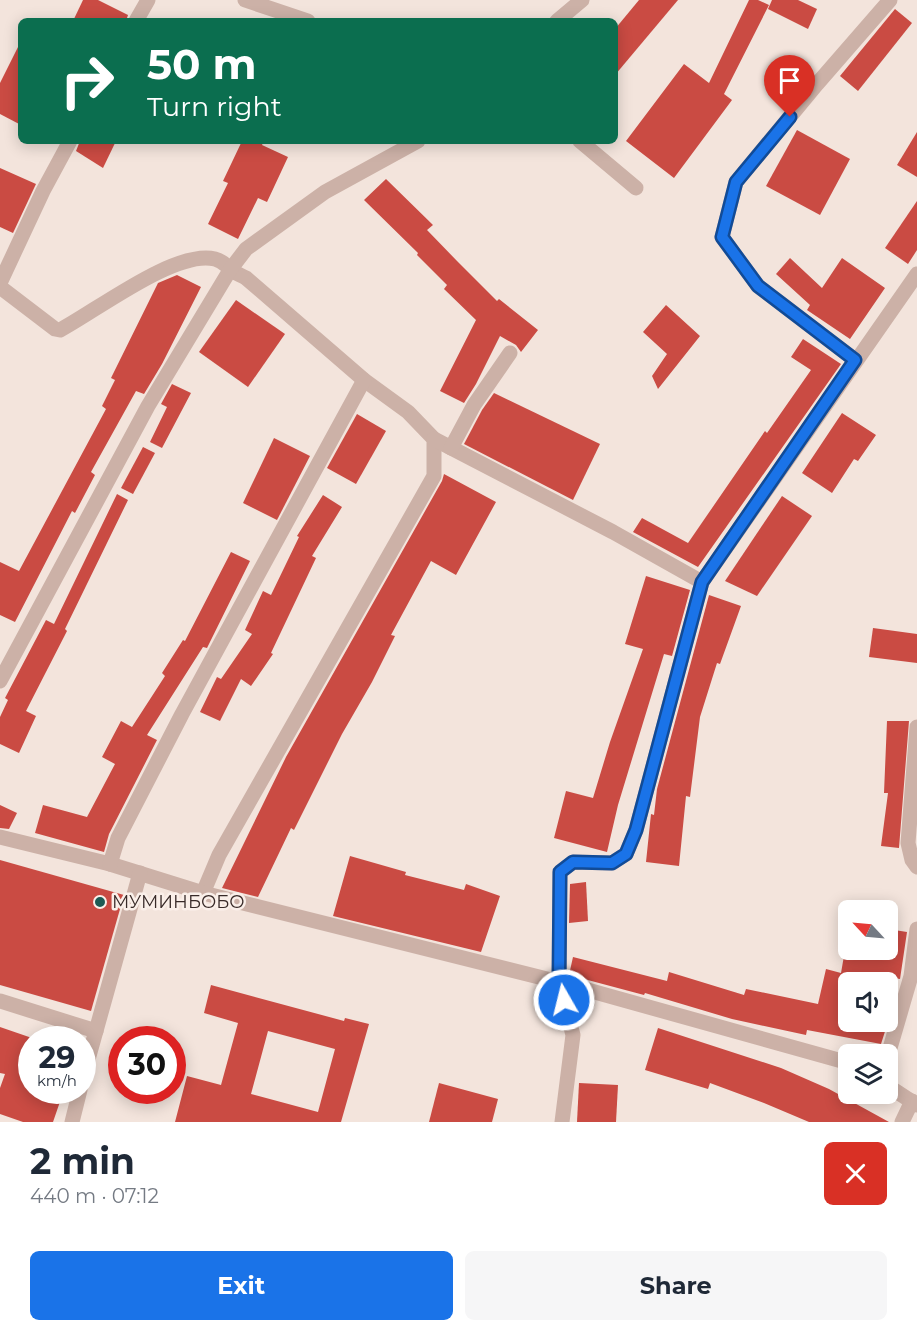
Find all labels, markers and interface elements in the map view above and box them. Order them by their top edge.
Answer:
text: 50 m [147,38,256,90]
icon: right [48,42,126,120]
pin [764,55,815,117]
icon: arrive [773,64,806,97]
text: Turn right [147,90,282,123]
place label: МУМИНБОБО [112,891,245,913]
marker: МУМИНБОБО [93,895,107,909]
north arrow [838,900,898,960]
map controls [838,900,898,1104]
position arrow [532,968,596,1032]
button: sound [838,972,898,1032]
speed limit sign: 30 [108,1026,186,1104]
text: 29 [39,1039,75,1076]
button: layers [838,1044,898,1104]
text: km/h [37,1071,77,1090]
text: 2 min [30,1139,135,1183]
button: close [824,1142,887,1205]
text: 440 m · 07:12 [30,1184,159,1208]
button: Exit [30,1251,453,1320]
button: Share [465,1251,887,1320]

